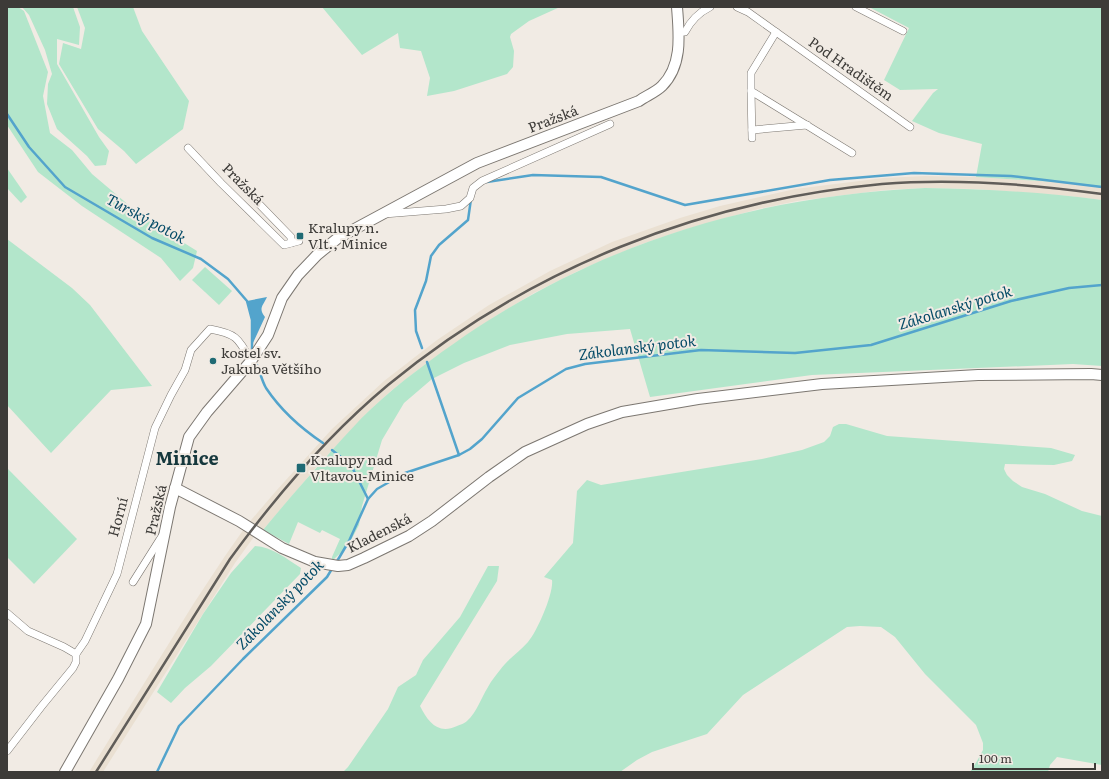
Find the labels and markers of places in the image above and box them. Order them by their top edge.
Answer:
place label: Kralupy n. Vlt., Minice [308,217,387,253]
marker: Kralupy n. Vlt., Minice [295,231,305,241]
place label: kostel sv. Jakuba Většího [221,342,321,378]
marker: kostel sv. Jakuba Většího [208,356,218,366]
place label: Kralupy nad Vltavou-Minice [310,449,414,485]
marker: Kralupy nad Vltavou-Minice [295,462,307,474]

